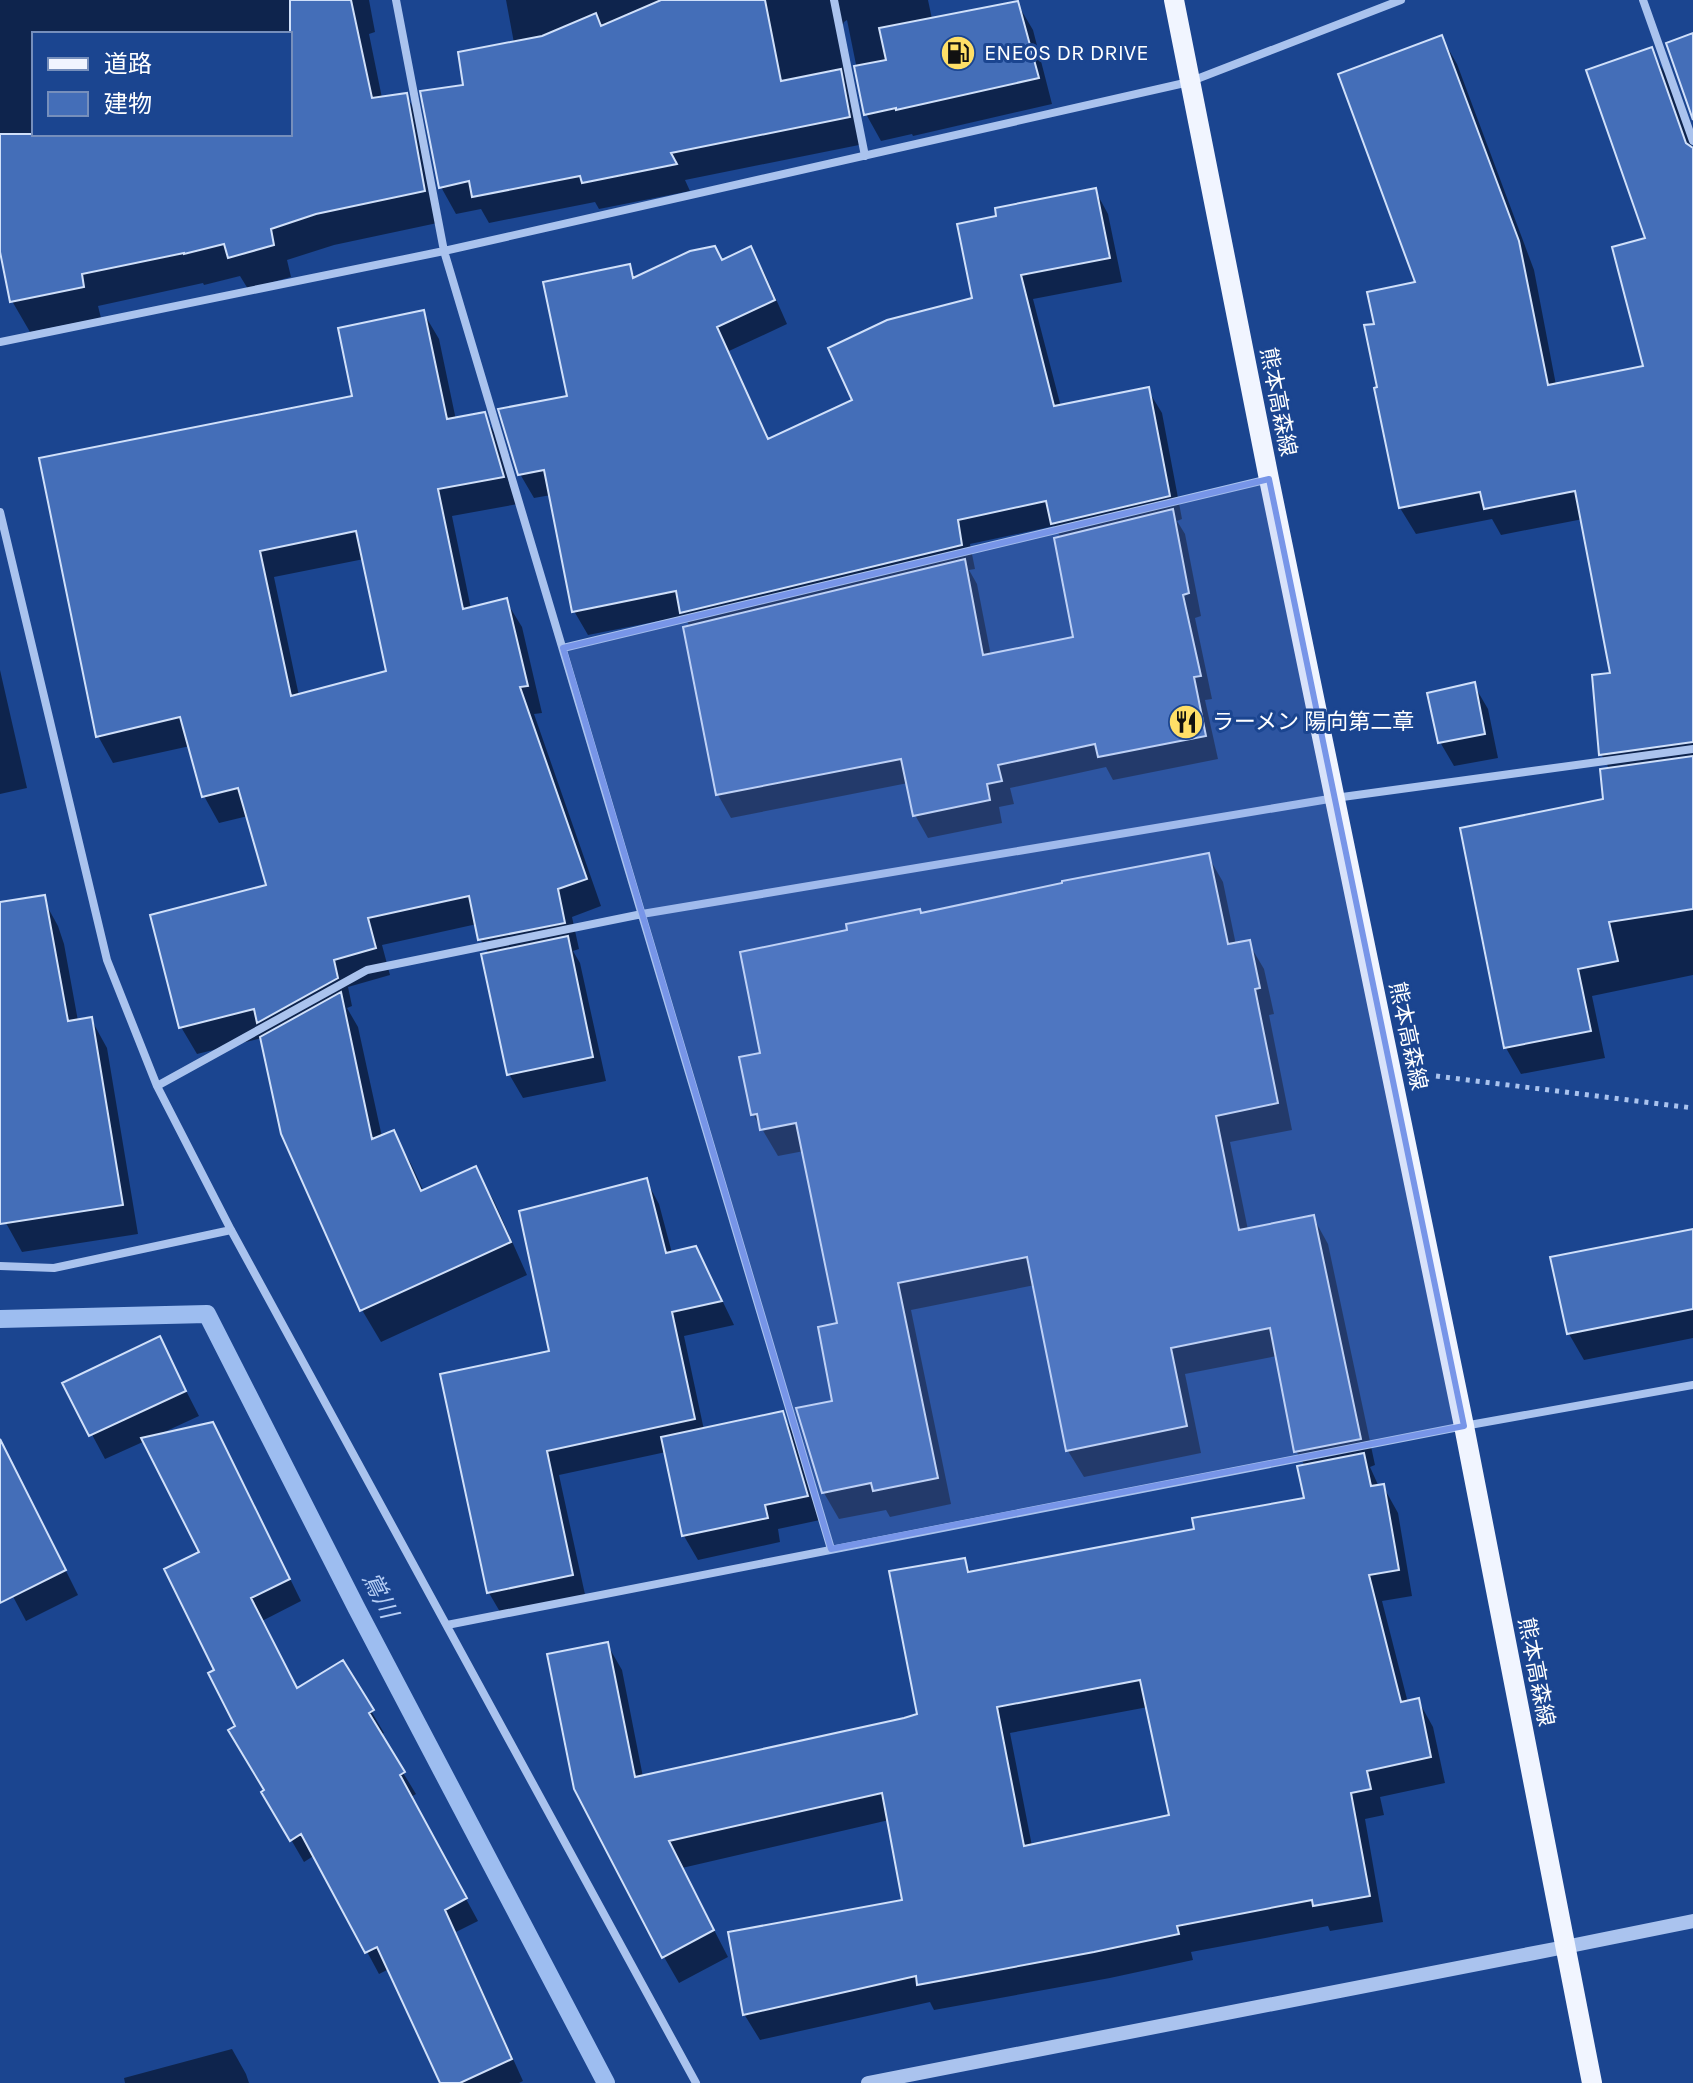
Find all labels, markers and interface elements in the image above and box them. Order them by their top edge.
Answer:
legend [32,32,292,136]
fuel station icon: ENEOS DR DRIVE [939,34,977,72]
place label: ENEOS DR DRIVE [984,40,1149,66]
text: 道路 [104,50,152,78]
text: 建物 [104,90,152,118]
street label: 熊本高森線 [1255,346,1301,458]
restaurant icon: ラーメン 陽向第二章 [1167,703,1205,741]
place label: ラーメン 陽向第二章 [1212,709,1414,735]
street label: 熊本高森線 [1384,979,1432,1093]
water label: 鴬川 [357,1567,405,1625]
street label: 熊本高森線 [1513,1616,1559,1728]

